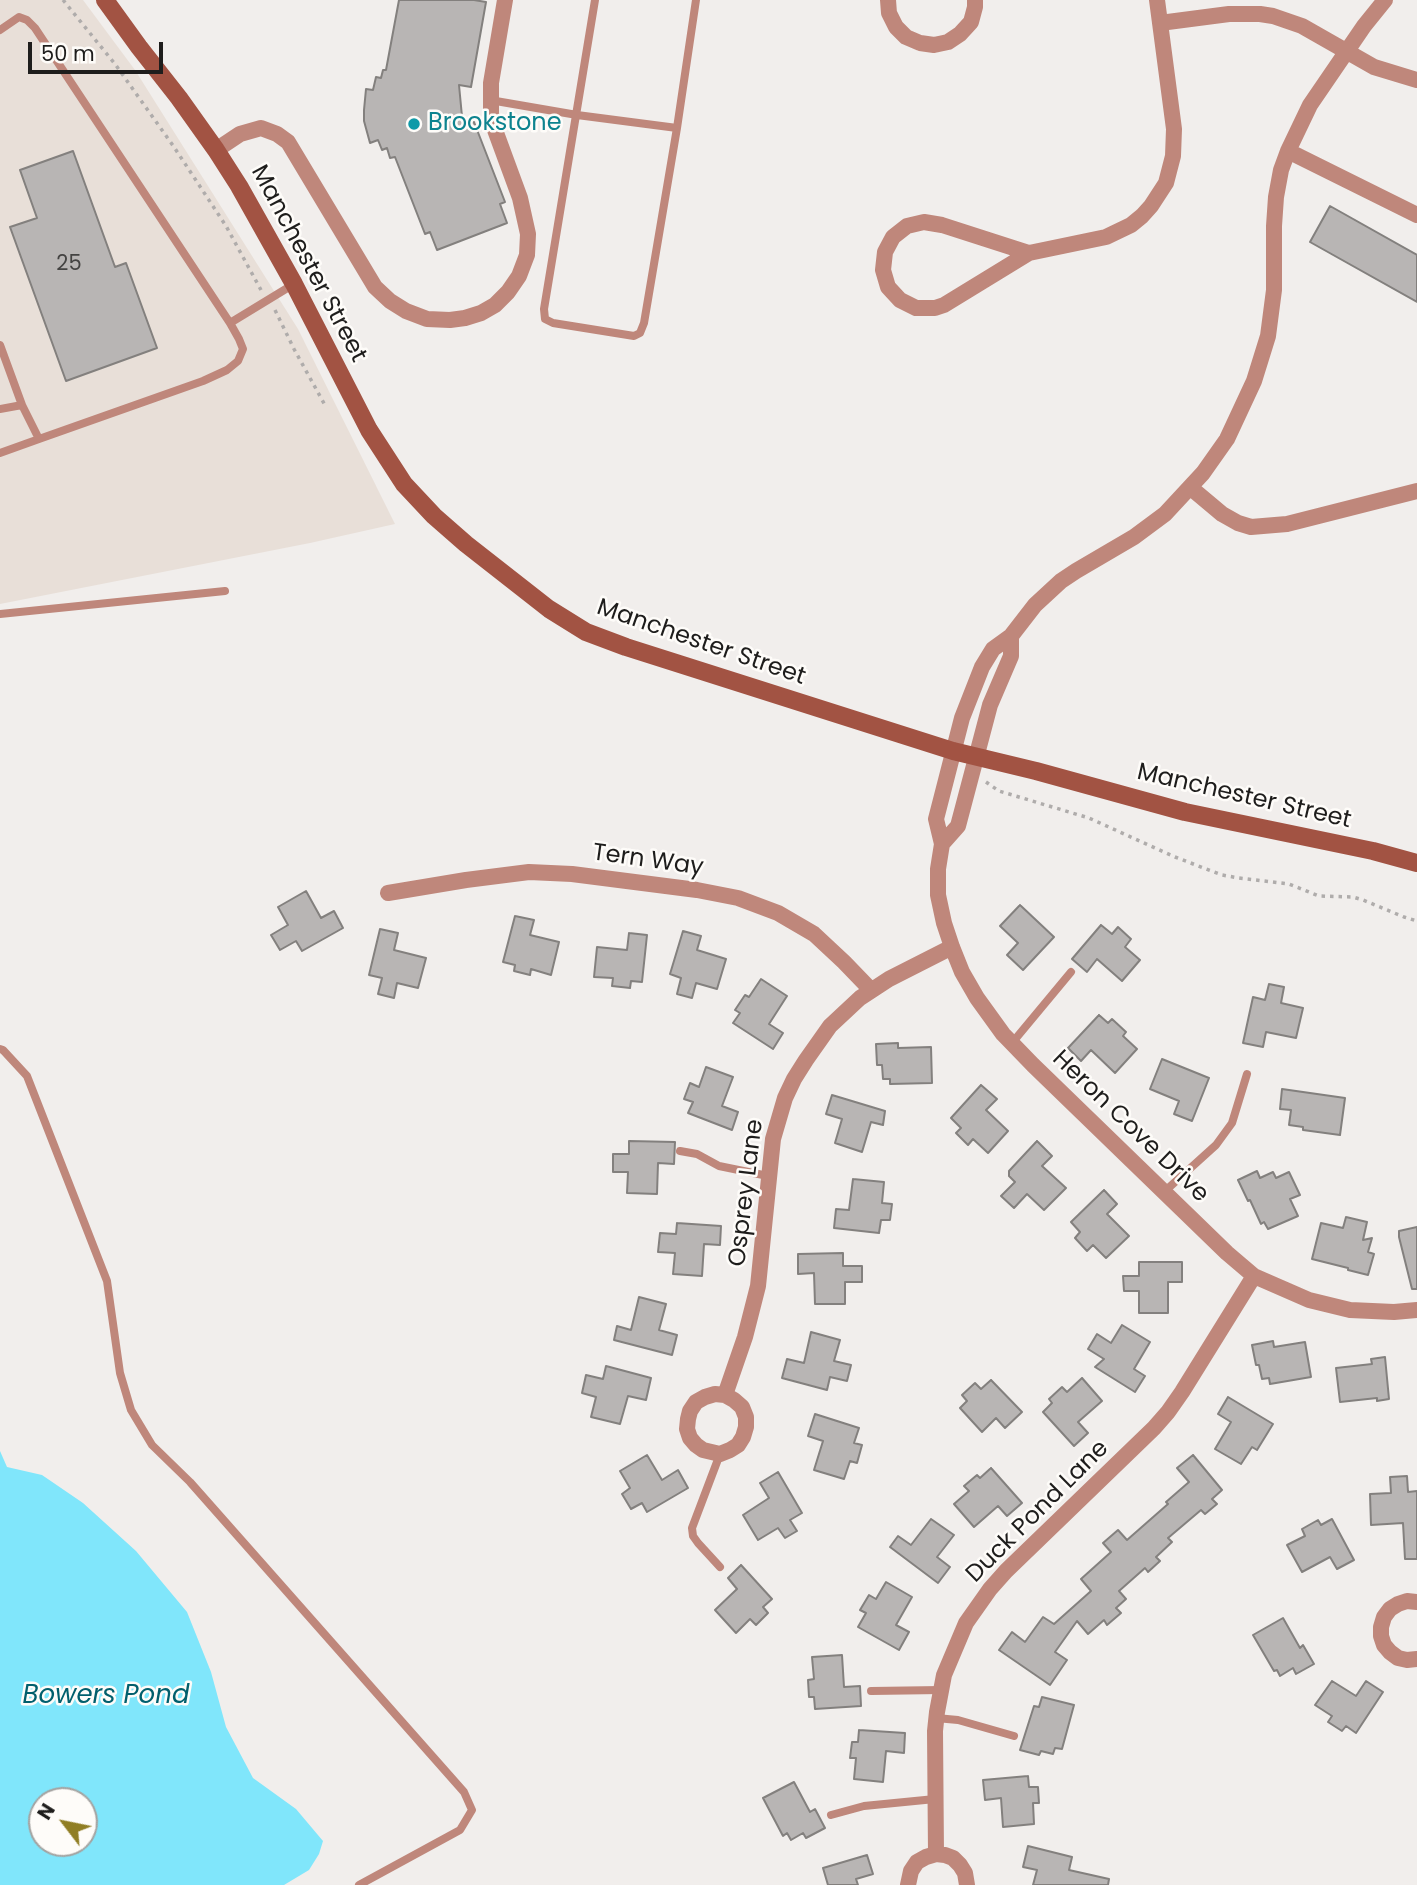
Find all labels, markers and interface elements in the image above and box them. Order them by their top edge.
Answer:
scale bar [32,28,166,72]
text: 50 m [41,39,95,68]
place label: Brookstone [428,110,562,138]
marker: Brookstone [406,116,422,132]
street label: Manchester Street [244,161,372,367]
house number: 25 [56,252,82,278]
street label: Manchester Street [593,594,809,692]
street label: Manchester Street [1134,758,1354,836]
street label: Tern Way [591,839,705,883]
street label: Heron Cove Drive [1046,1045,1214,1209]
street label: Osprey Lane [724,1118,770,1268]
street label: Duck Pond Lane [961,1435,1115,1589]
water label: Bowers Pond [23,1680,189,1712]
north arrow [28,1787,98,1857]
text: N [31,1798,62,1825]

